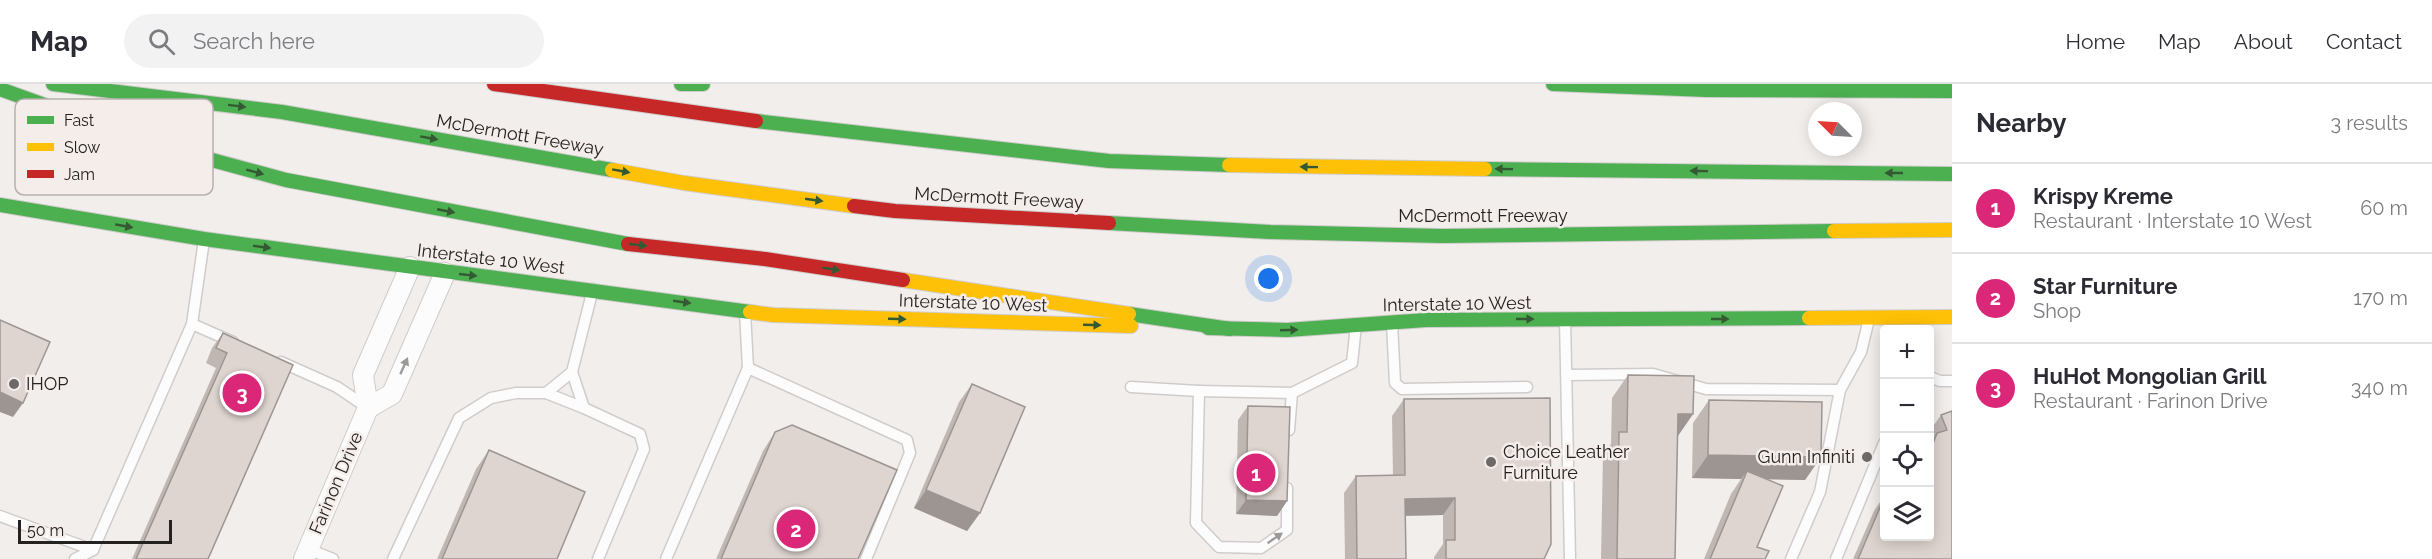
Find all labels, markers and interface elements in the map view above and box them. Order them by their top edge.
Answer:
search box [124,14,544,68]
text: Map [30,25,88,58]
icon: search [145,25,178,58]
text: Search here [193,28,315,54]
text: Home [2066,29,2125,54]
text: Map [2158,29,2201,54]
text: About [2234,29,2293,54]
text: Contact [2326,29,2402,54]
legend [15,99,213,195]
one-way arrow [227,102,246,111]
north arrow [1808,102,1862,156]
text: Nearby [1976,108,2066,138]
street label: McDermott Freeway [435,109,606,160]
text: Fast [64,111,95,130]
text: 3 results [2330,111,2408,135]
one-way arrow [420,133,439,142]
text: Slow [64,138,100,157]
one-way arrow [1299,162,1318,172]
one-way arrow [1494,164,1513,174]
text: Jam [64,165,95,184]
one-way arrow [1689,166,1708,176]
one-way arrow [612,167,631,176]
one-way arrow [246,168,264,177]
one-way arrow [1884,168,1903,178]
street label: McDermott Freeway [914,183,1084,212]
text: Krispy Kreme [2033,183,2173,209]
one-way arrow [804,196,823,205]
text: 1 [1991,196,2000,220]
text: 60 m [2360,196,2408,220]
street label: McDermott Freeway [1398,205,1568,226]
one-way arrow [437,207,456,216]
text: Restaurant · Interstate 10 West [2033,209,2312,233]
one-way arrow [114,222,133,231]
street label: Interstate 10 West [416,239,566,278]
one-way arrow [628,240,647,250]
one-way arrow [252,243,271,252]
your location [1254,264,1283,293]
one-way arrow [822,265,841,274]
one-way arrow [458,270,477,280]
text: Star Furniture [2033,273,2177,299]
text: 2 [1990,286,2001,310]
text: 170 m [2353,286,2408,310]
street label: Interstate 10 West [898,289,1048,316]
street label: Interstate 10 West [1382,292,1532,315]
one-way arrow [673,298,692,307]
text: Shop [2033,299,2081,323]
one-way arrow [887,314,906,324]
one-way arrow [1711,314,1730,324]
one-way arrow [1516,315,1535,324]
one-way arrow [1082,320,1101,330]
one-way arrow [1279,325,1298,334]
map controls [1880,325,1934,541]
button: + [1880,325,1934,379]
one-way arrow [399,356,409,374]
text: HuHot Mongolian Grill [2033,363,2267,389]
pin: 3 [222,370,262,416]
place label: IHOP [26,373,68,394]
text: 3 [1990,376,2001,400]
text: 340 m [2351,376,2408,400]
marker: IHOP [7,377,21,391]
button: − [1880,379,1934,433]
text: Restaurant · Farinon Drive [2033,389,2268,413]
street label: Farinon Drive [305,428,367,537]
button: locate [1880,433,1934,487]
place label: Choice Leather Furniture [1503,441,1630,483]
place label: Gunn Infiniti [1758,446,1855,467]
pin: 1 [1236,450,1276,496]
marker: Gunn Infiniti [1860,450,1874,464]
marker: Choice Leather Furniture [1484,455,1498,469]
button: layers [1880,487,1934,541]
pin: 2 [776,506,816,552]
scale bar [18,517,172,544]
text: 50 m [27,521,64,540]
one-way arrow [1266,532,1282,544]

